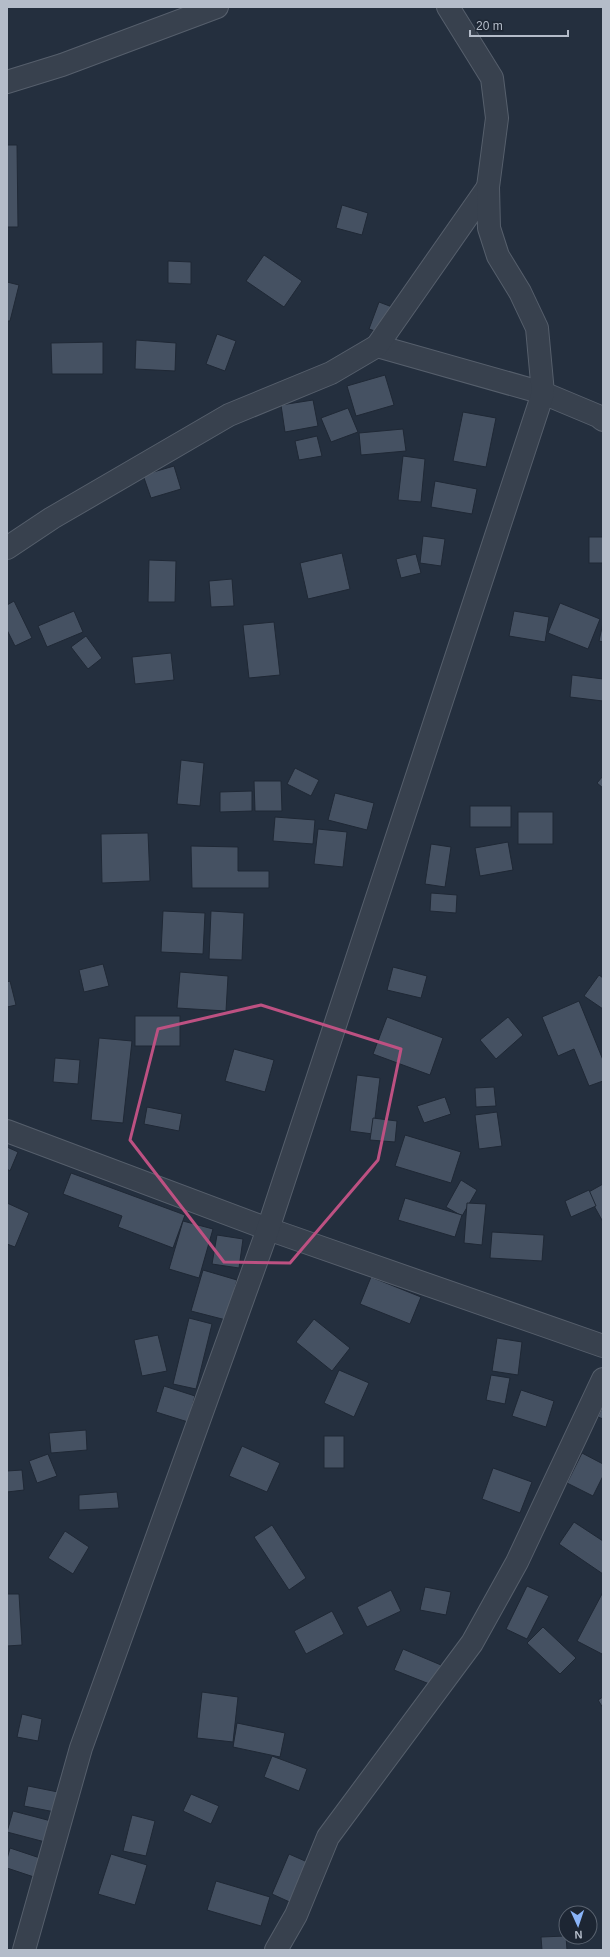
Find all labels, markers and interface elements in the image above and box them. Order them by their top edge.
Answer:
scale bar [470,12,568,38]
text: 20 m [476,19,503,33]
north arrow [558,1905,598,1945]
text: N [574,1929,583,1941]

